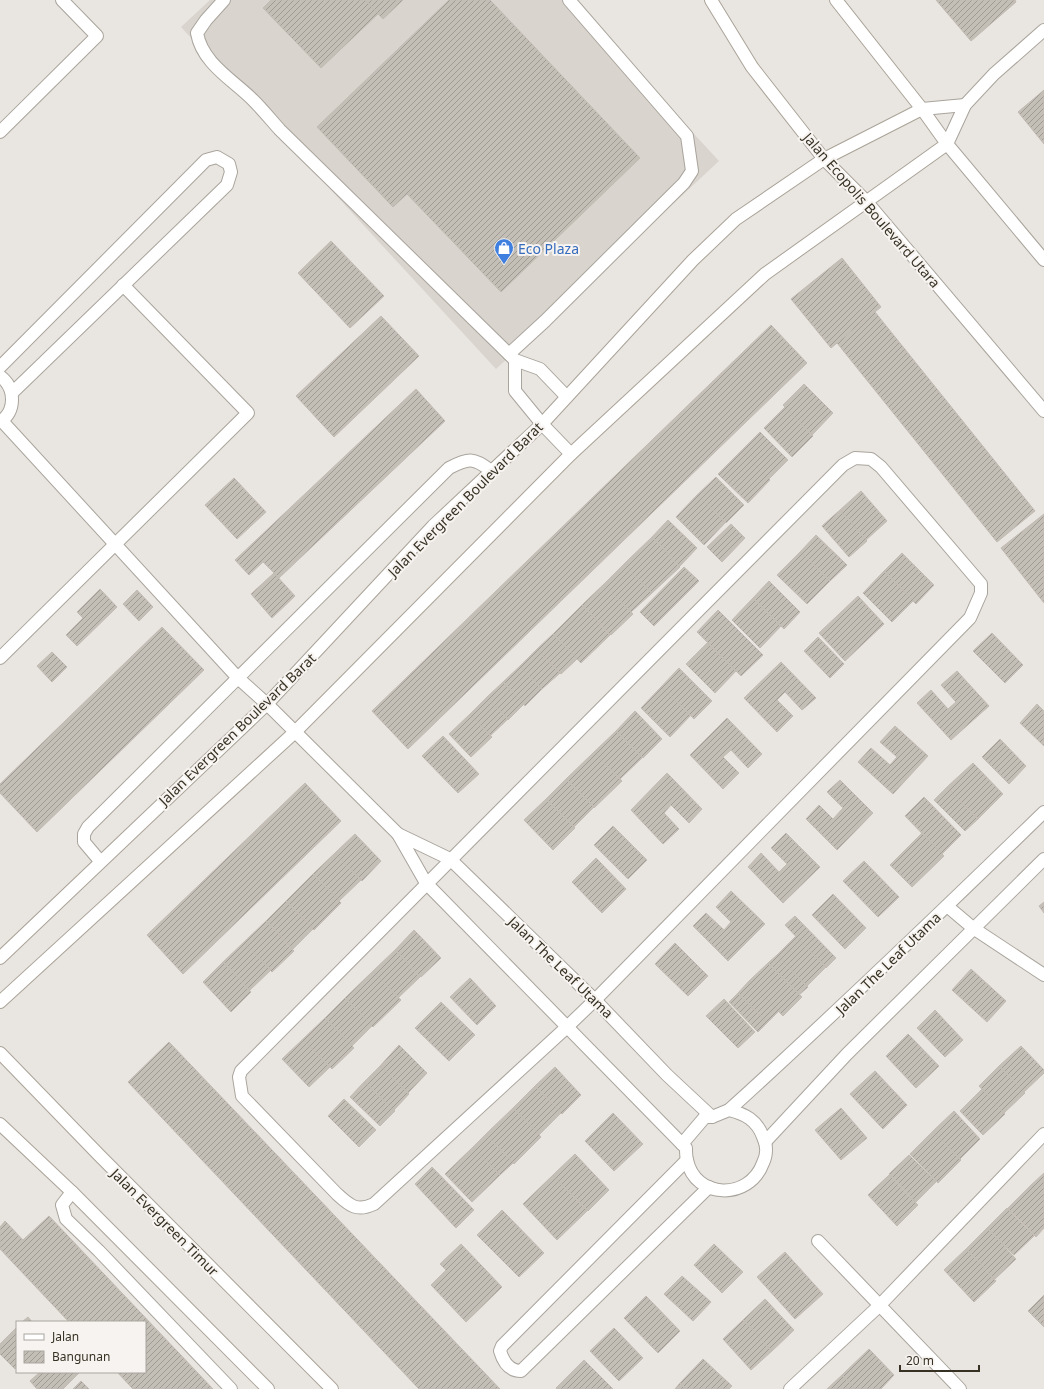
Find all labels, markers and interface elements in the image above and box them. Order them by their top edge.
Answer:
street label: Jalan Ecopolis Boulevard Utara [798,127,945,292]
shop icon: Eco Plaza [493,237,515,265]
place label: Eco Plaza [518,239,579,258]
street label: Jalan Evergreen Boulevard Barat [382,417,547,582]
street label: Jalan Evergreen Boulevard Barat [153,649,320,811]
street label: Jalan The Leaf Utama [830,908,945,1020]
street label: Jalan The Leaf Utama [503,910,618,1022]
street label: Jalan Evergreen Timur [106,1163,223,1280]
legend [16,1321,146,1373]
text: Jalan [51,1328,79,1345]
scale bar [900,1347,979,1373]
text: Bangunan [52,1348,110,1365]
text: 20 m [906,1352,934,1369]

